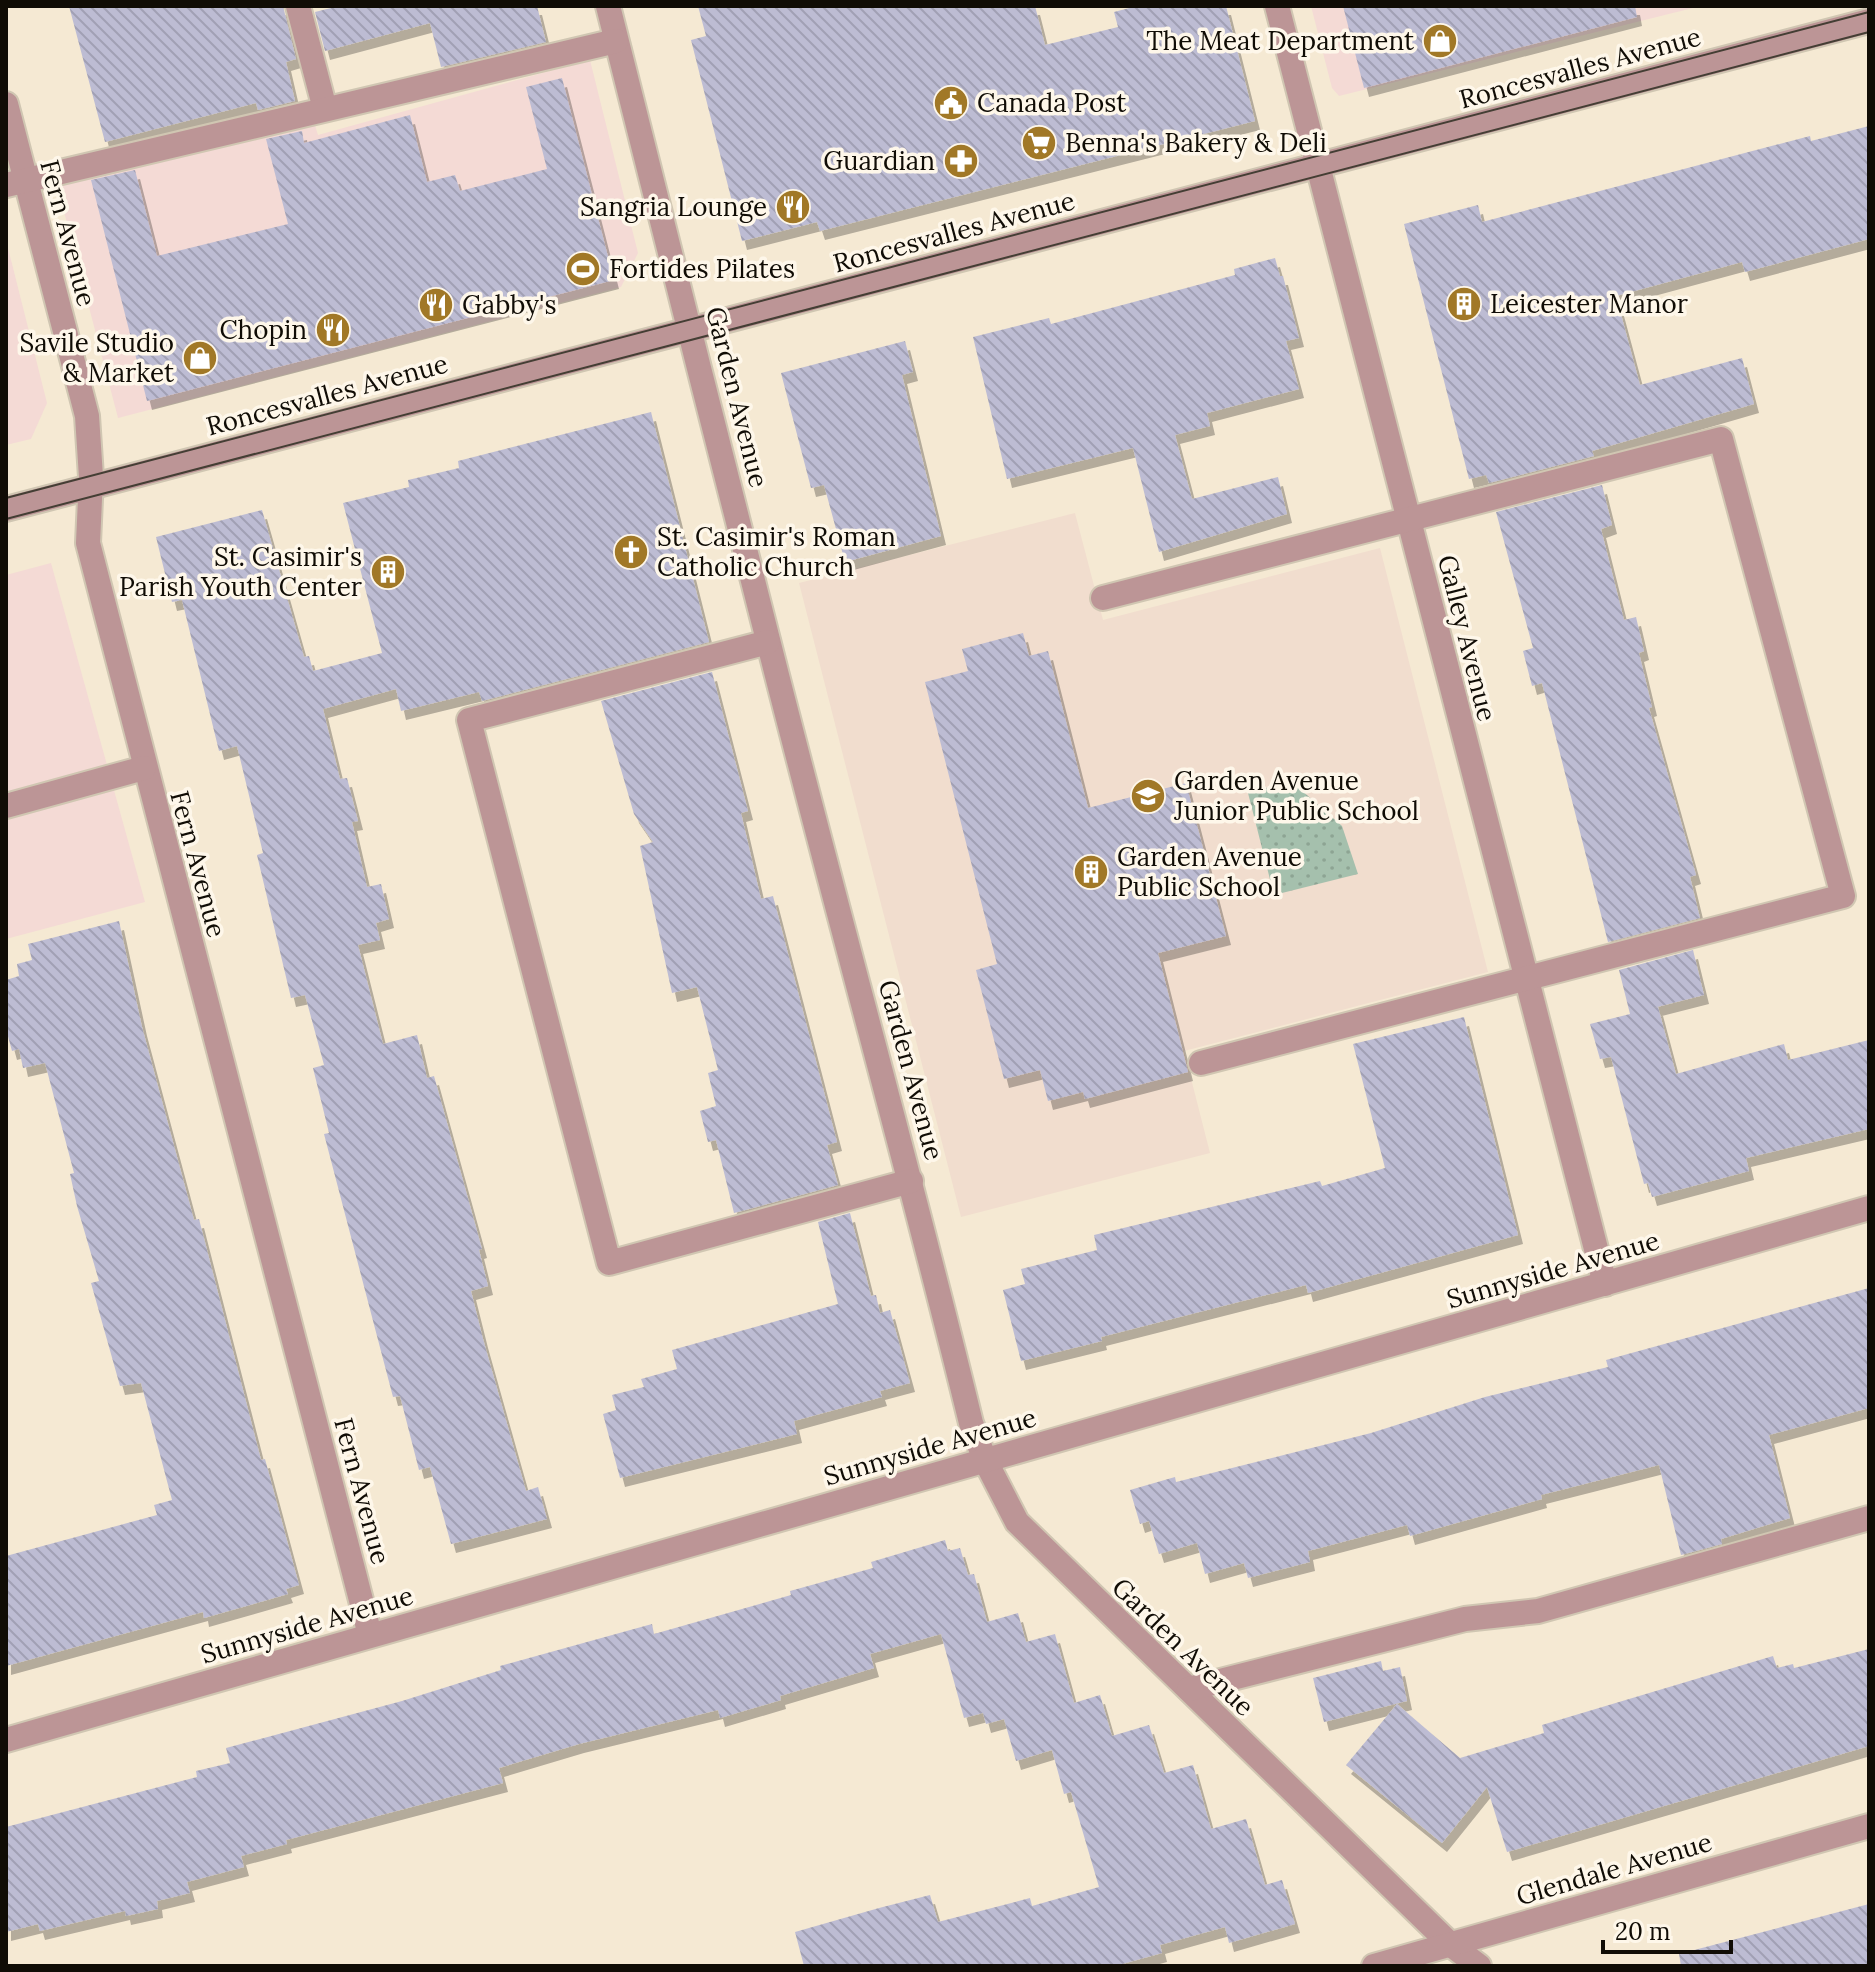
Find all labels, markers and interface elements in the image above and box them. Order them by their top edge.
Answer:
street label: Roncesvalles Avenue [1456,19,1704,116]
shop icon: The Meat Department [1421,22,1459,60]
place label: The Meat Department [1146,24,1414,57]
public building icon: Canada Post [932,84,970,122]
place label: Canada Post [977,86,1126,119]
supermarket icon: Benna's Bakery & Deli [1020,124,1058,162]
place label: Benna's Bakery & Deli [1065,126,1327,159]
pharmacy icon: Guardian [942,142,980,180]
place label: Guardian [823,144,935,177]
street label: Fern Avenue [33,156,104,310]
street label: Roncesvalles Avenue [830,183,1078,280]
restaurant icon: Sangria Lounge [774,188,812,226]
place label: Sangria Lounge [580,190,767,223]
sports icon: Fortides Pilates [564,250,602,288]
place label: Fortides Pilates [609,252,795,285]
building icon: Leicester Manor [1445,285,1483,323]
restaurant icon: Gabby's [417,286,455,324]
place label: Leicester Manor [1490,287,1689,320]
place label: Gabby's [462,288,556,321]
street label: Garden Avenue [699,303,776,491]
restaurant icon: Chopin [314,311,352,349]
place label: Chopin [219,313,307,346]
place label: Savile Studio & Market [19,326,174,389]
shop icon: Savile Studio & Market [181,339,219,377]
street label: Roncesvalles Avenue [203,346,451,443]
place label: St. Casimir's Roman Catholic Church [657,520,896,583]
church icon: St. Casimir's Roman Catholic Church [612,533,650,571]
place label: St. Casimir's Parish Youth Center [119,540,363,603]
street label: Galley Avenue [1431,551,1504,724]
building icon: St. Casimir's Parish Youth Center [369,553,407,591]
place label: Garden Avenue Junior Public School [1173,764,1419,827]
school or university icon: Garden Avenue Junior Public School [1129,777,1167,815]
street label: Fern Avenue [163,787,234,941]
place label: Garden Avenue Public School [1117,840,1302,903]
building icon: Garden Avenue Public School [1072,853,1110,891]
street label: Garden Avenue [872,976,951,1163]
street label: Sunnyside Avenue [1443,1223,1663,1316]
street label: Sunnyside Avenue [820,1400,1040,1493]
street label: Fern Avenue [327,1414,398,1568]
street label: Garden Avenue [1105,1571,1261,1723]
street label: Sunnyside Avenue [197,1578,417,1671]
street label: Glendale Avenue [1512,1825,1715,1912]
scale bar [1603,1904,1731,1954]
text: 20 m [1615,1916,1671,1947]

